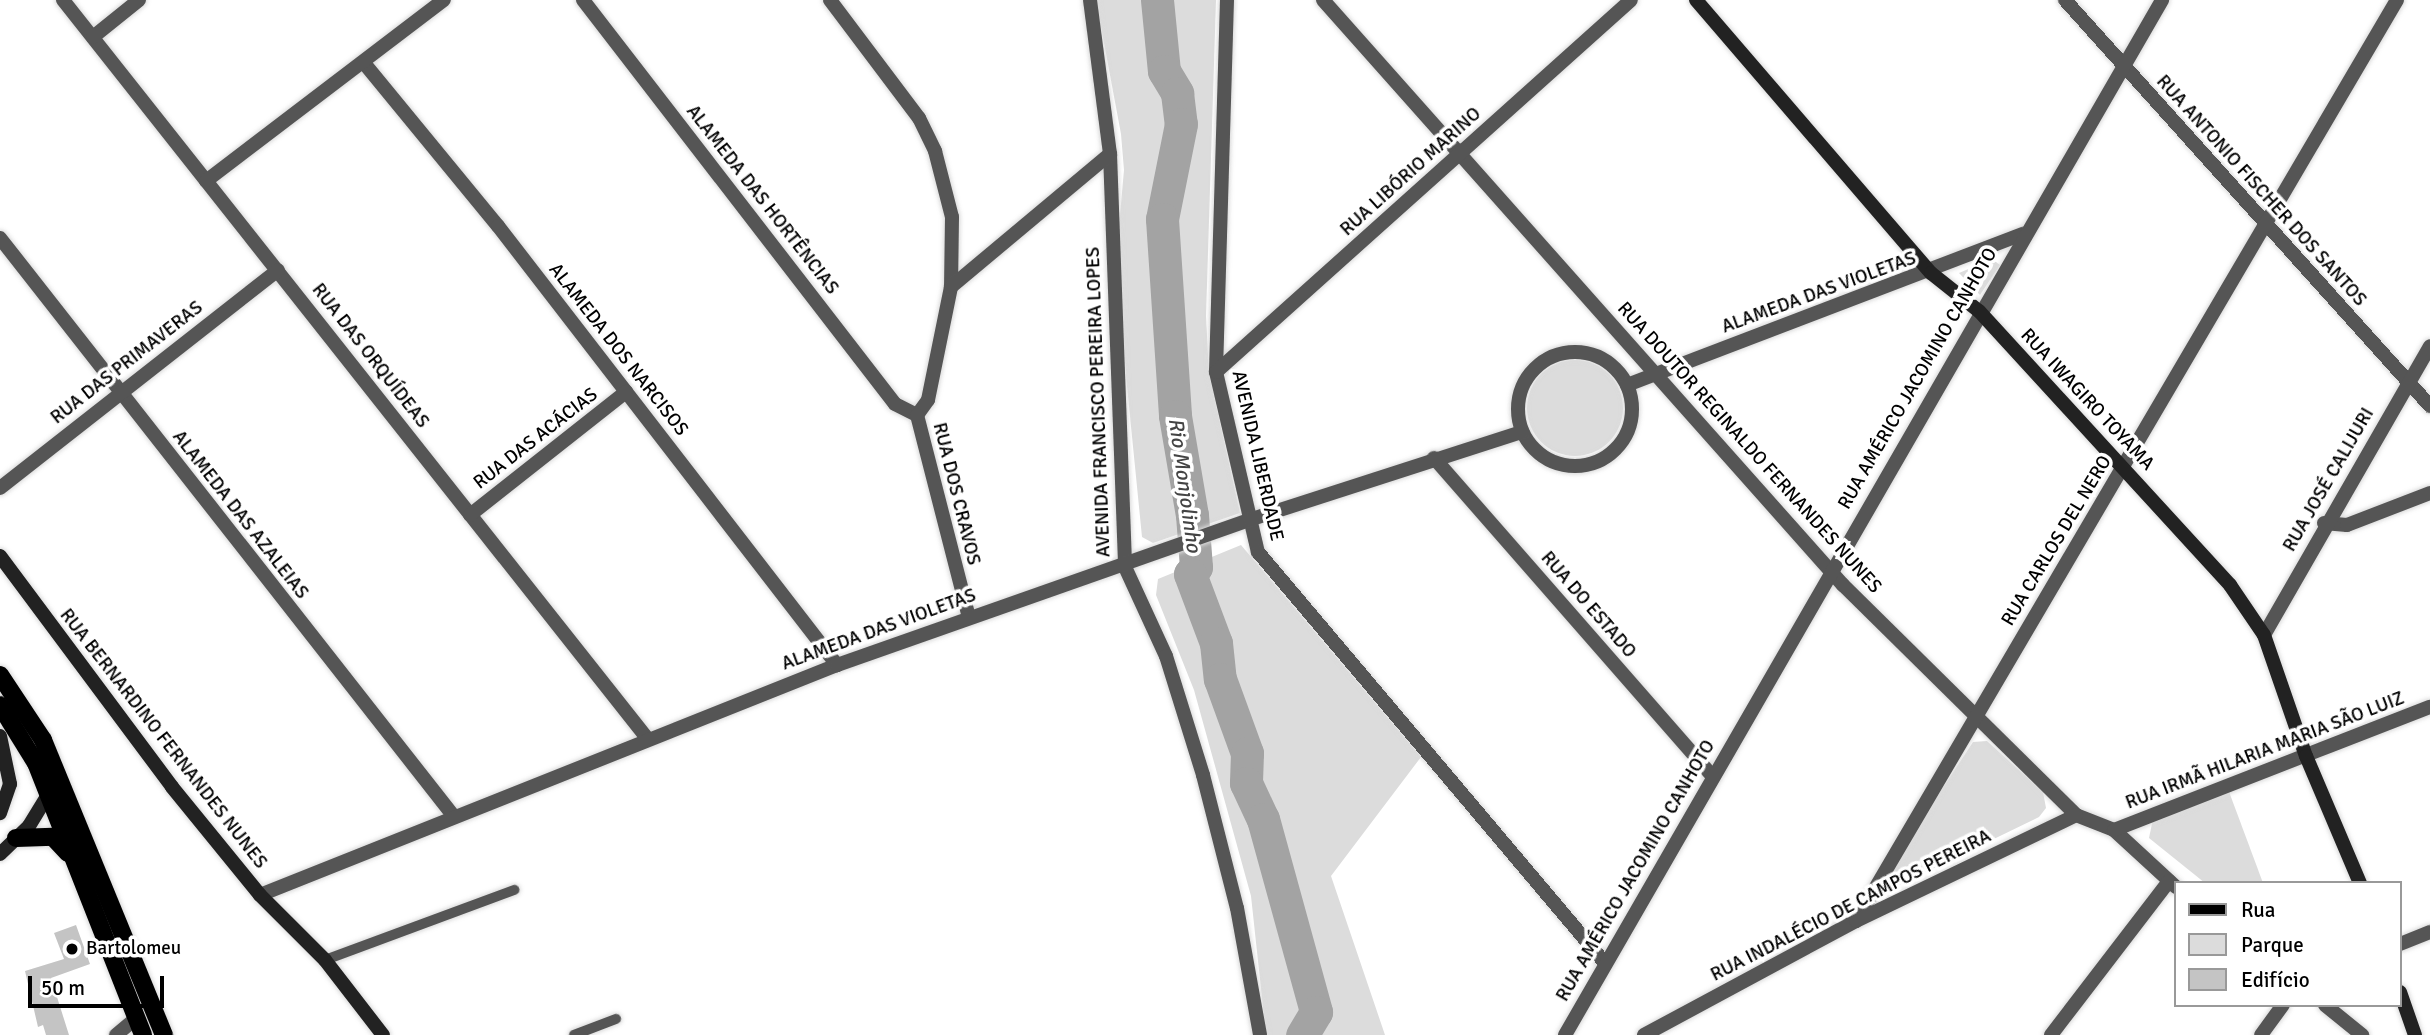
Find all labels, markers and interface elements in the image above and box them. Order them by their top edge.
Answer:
street label: RUA ANTONIO FISCHER DOS SANTOS [2151,71,2371,311]
street label: ALAMEDA DAS HORTÊNCIAS [681,101,843,299]
street label: RUA LIBÓRIO MARINO [1336,103,1486,241]
street label: RUA AMÉRICO JACOMINO CANHOTO [1834,244,2002,514]
street label: AVENIDA FRANCISCO PEREIRA LOPES [1082,246,1116,558]
street label: ALAMEDA DAS VIOLETAS [1719,247,1919,339]
street label: ALAMEDA DOS NARCISOS [544,259,692,441]
street label: RUA DAS ORQUÍDEAS [306,279,434,433]
street label: RUA DAS PRIMAVERAS [46,297,208,429]
street label: RUA DOUTOR REGINALDO FERNANDES NUNES [1612,298,1886,598]
street label: RUA IWAGIRO TOYAMA [2015,324,2159,476]
street label: AVENIDA LIBERDADE [1226,368,1288,544]
street label: RUA DAS ACÁCIAS [469,383,603,495]
street label: RUA JOSÉ CALIJURI [2279,404,2379,556]
water label: Rio Monjolinho [1163,416,1207,554]
street label: RUA DOS CRAVOS [927,420,985,568]
street label: ALAMEDA DAS AZALEIAS [167,426,313,604]
street label: RUA CARLOS DEL NERO [1997,452,2117,630]
street label: RUA DO ESTADO [1536,547,1640,663]
street label: ALAMEDA DAS VIOLETAS [779,584,979,676]
street label: RUA BERNARDINO FERNANDES NUNES [54,605,272,873]
street label: RUA IRMÃ HILARIA MARIA SÃO LUIZ [2122,687,2408,815]
street label: RUA AMÉRICO JACOMINO CANHOTO [1552,736,1720,1006]
street label: RUA INDALÉCIO DE CAMPOS PEREIRA [1707,825,1995,987]
legend [2174,881,2402,1007]
text: Rua [2241,897,2275,923]
text: Parque [2241,932,2304,958]
place label: Bartolomeu [86,938,181,960]
marker: Bartolomeu [64,941,80,957]
scale bar [32,962,168,1006]
text: Edifício [2241,967,2310,993]
text: 50 m [41,975,85,1001]

